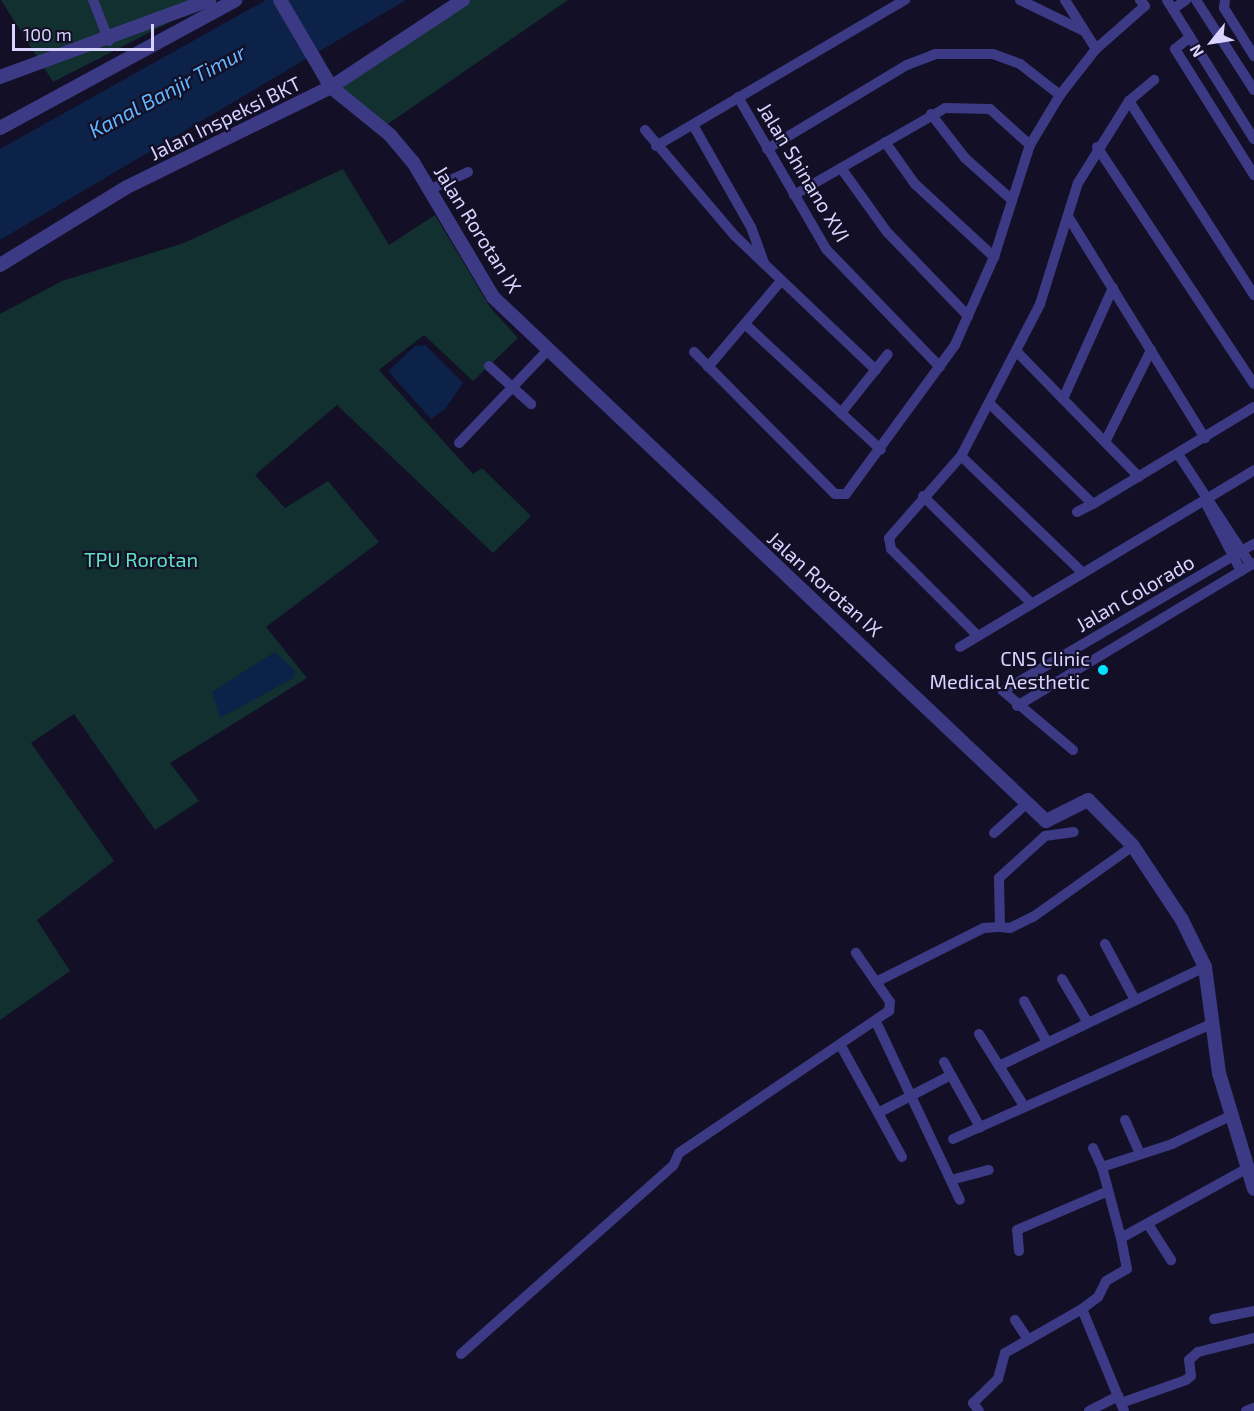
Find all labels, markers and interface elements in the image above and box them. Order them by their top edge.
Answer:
scale bar [15,12,158,50]
north arrow [1182,12,1242,72]
text: 100 m [23,23,72,45]
water label: Kanal Banjir Timur [84,39,250,143]
text: N [1185,41,1207,61]
street label: Jalan Inspeksi BKT [145,71,305,165]
street label: Jalan Shinano XVI [753,98,855,246]
street label: Jalan Rorotan IX [429,161,527,297]
street label: Jalan Rorotan IX [763,526,887,642]
park label: TPU Rorotan [84,547,198,571]
street label: Jalan Colorado [1072,549,1198,637]
place label: CNS Clinic Medical Aesthetic [928,646,1090,693]
marker: CNS Clinic Medical Aesthetic [1094,661,1112,679]

